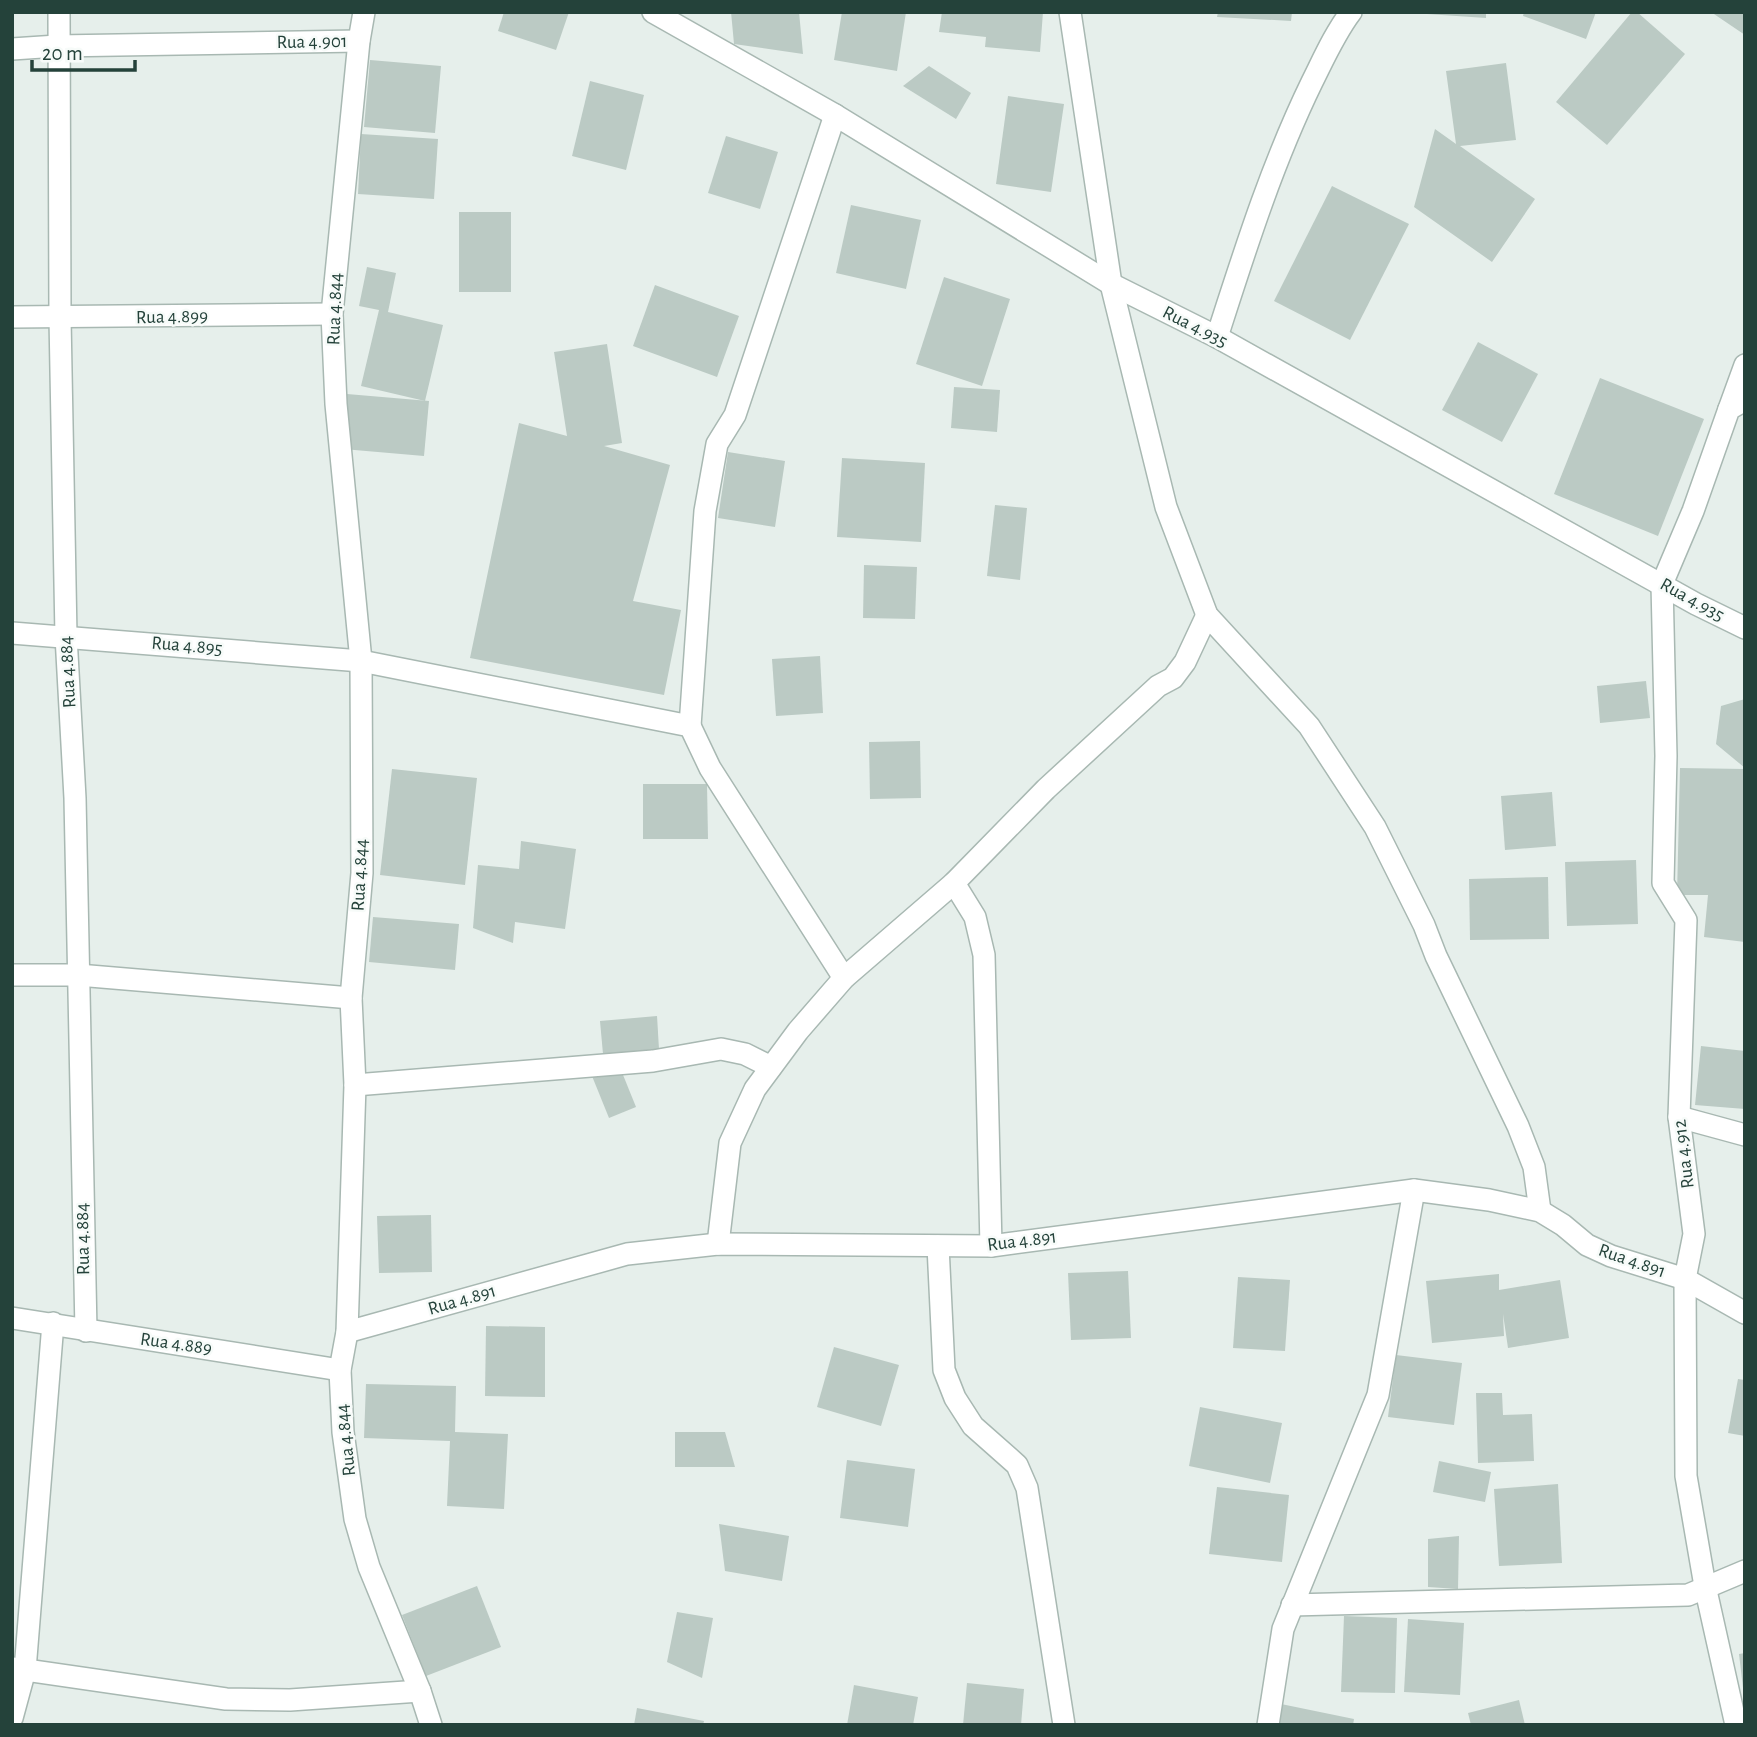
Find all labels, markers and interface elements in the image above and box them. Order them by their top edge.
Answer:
scale bar [32,28,135,72]
street label: Rua 4.901 [276,32,348,52]
text: 20 m [42,43,83,64]
street label: Rua 4.844 [324,272,346,346]
street label: Rua 4.935 [1160,303,1231,351]
street label: Rua 4.899 [136,307,208,327]
street label: Rua 4.935 [1657,575,1727,625]
street label: Rua 4.895 [151,633,223,659]
street label: Rua 4.884 [57,635,79,709]
street label: Rua 4.844 [349,838,371,912]
street label: Rua 4.912 [1670,1118,1698,1190]
street label: Rua 4.884 [73,1203,93,1275]
street label: Rua 4.891 [986,1227,1058,1255]
street label: Rua 4.891 [1596,1241,1668,1281]
street label: Rua 4.891 [426,1281,498,1319]
street label: Rua 4.889 [139,1330,213,1358]
street label: Rua 4.844 [333,1403,359,1477]

